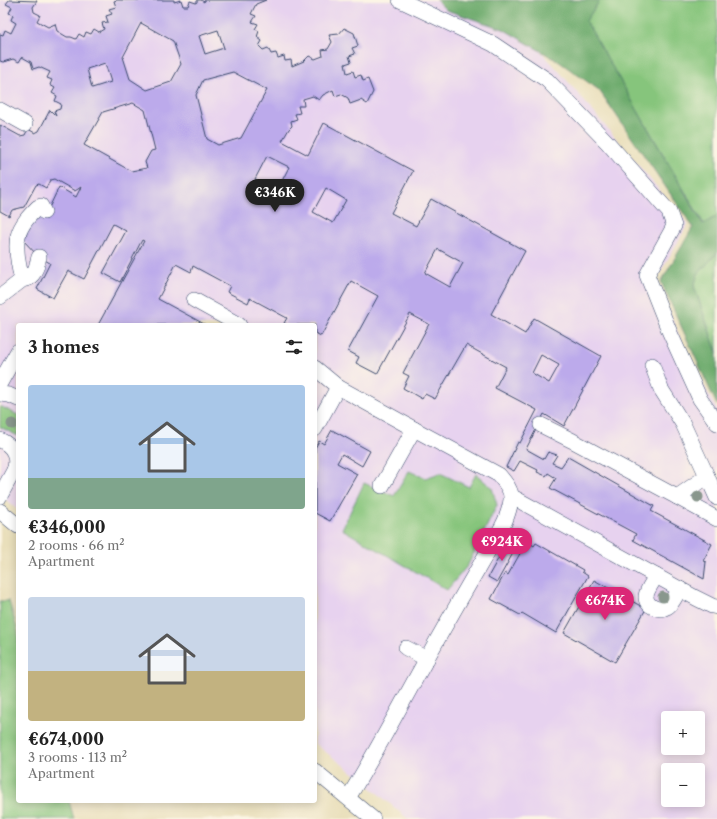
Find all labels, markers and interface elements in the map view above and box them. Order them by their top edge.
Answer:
pin: €346K [247,179,303,213]
text: €346K [254,184,296,200]
icon: filters [283,336,305,358]
text: 3 homes [28,337,99,357]
icon: home [131,411,203,483]
text: €346,000 [28,517,106,537]
pin: €924K [474,528,530,562]
text: €924K [481,533,523,549]
text: 2 rooms · 66 m² [28,537,125,553]
text: Apartment [28,553,95,569]
pin: €674K [577,587,633,621]
text: €674K [585,592,625,608]
icon: home [131,623,203,695]
map controls [661,711,705,807]
button: + [661,711,705,755]
text: €674,000 [28,729,104,749]
text: 3 rooms · 113 m² [28,749,127,765]
button: − [661,763,705,807]
text: Apartment [28,765,95,781]

